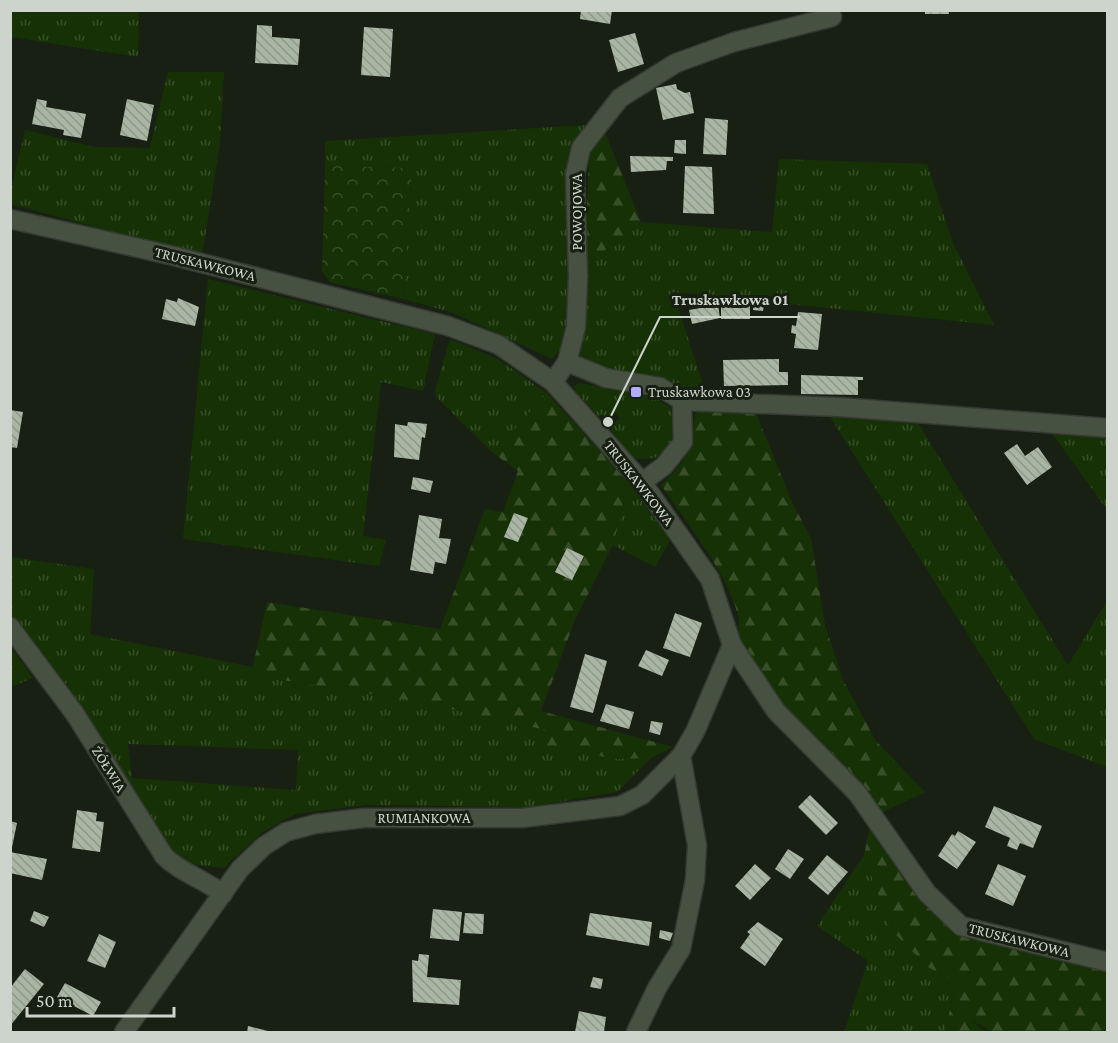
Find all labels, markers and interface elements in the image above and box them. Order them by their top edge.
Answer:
street label: POWOJOWA [569,173,586,251]
street label: TRUSKAWKOWA [153,244,258,284]
callout: Truskawkowa 01 [660,283,800,317]
text: Truskawkowa 01 [672,291,788,308]
place label: Truskawkowa 03 [648,384,751,400]
marker: Truskawkowa 03 [629,385,643,399]
street label: TRUSKAWKOWA [601,437,677,529]
street label: ŻÓŁWIA [89,743,130,795]
street label: RUMIANKOWA [377,810,471,826]
street label: TRUSKAWKOWA [967,920,1072,960]
scale bar [27,980,174,1018]
text: 50 m [36,991,73,1011]

